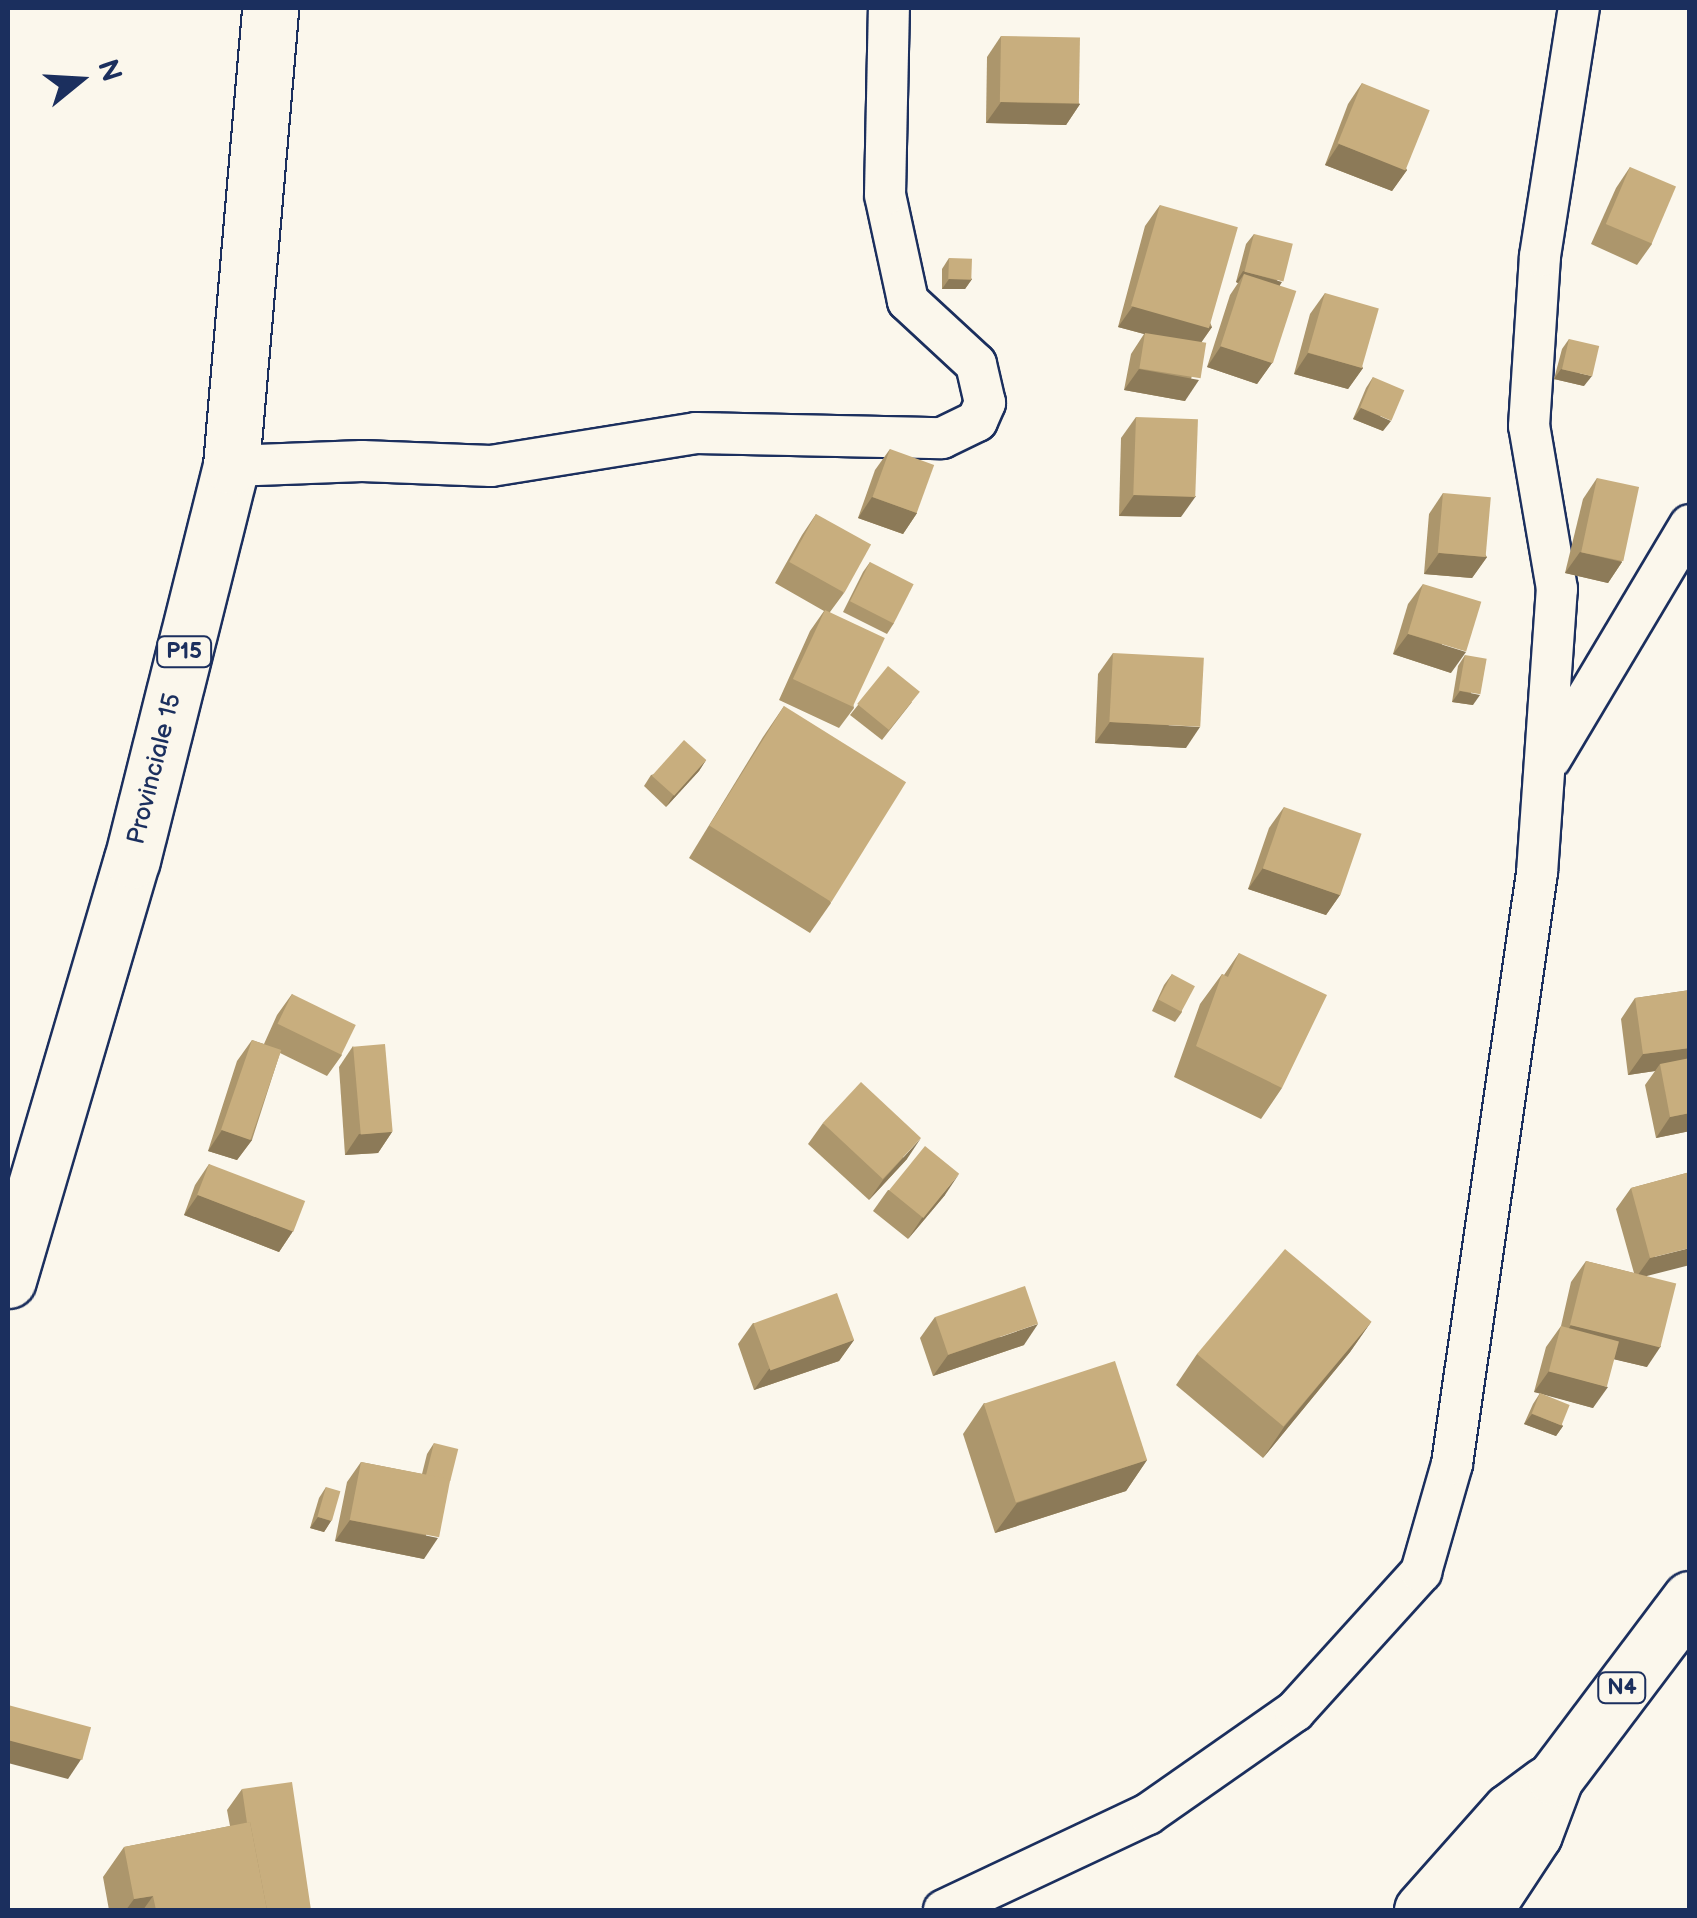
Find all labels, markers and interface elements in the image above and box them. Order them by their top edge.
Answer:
north arrow [30,30,130,130]
text: N [90,55,128,86]
road number: P15 [154,635,214,669]
street label: Provinciale 15 [122,690,188,848]
road number: N4 [1597,1671,1647,1705]

